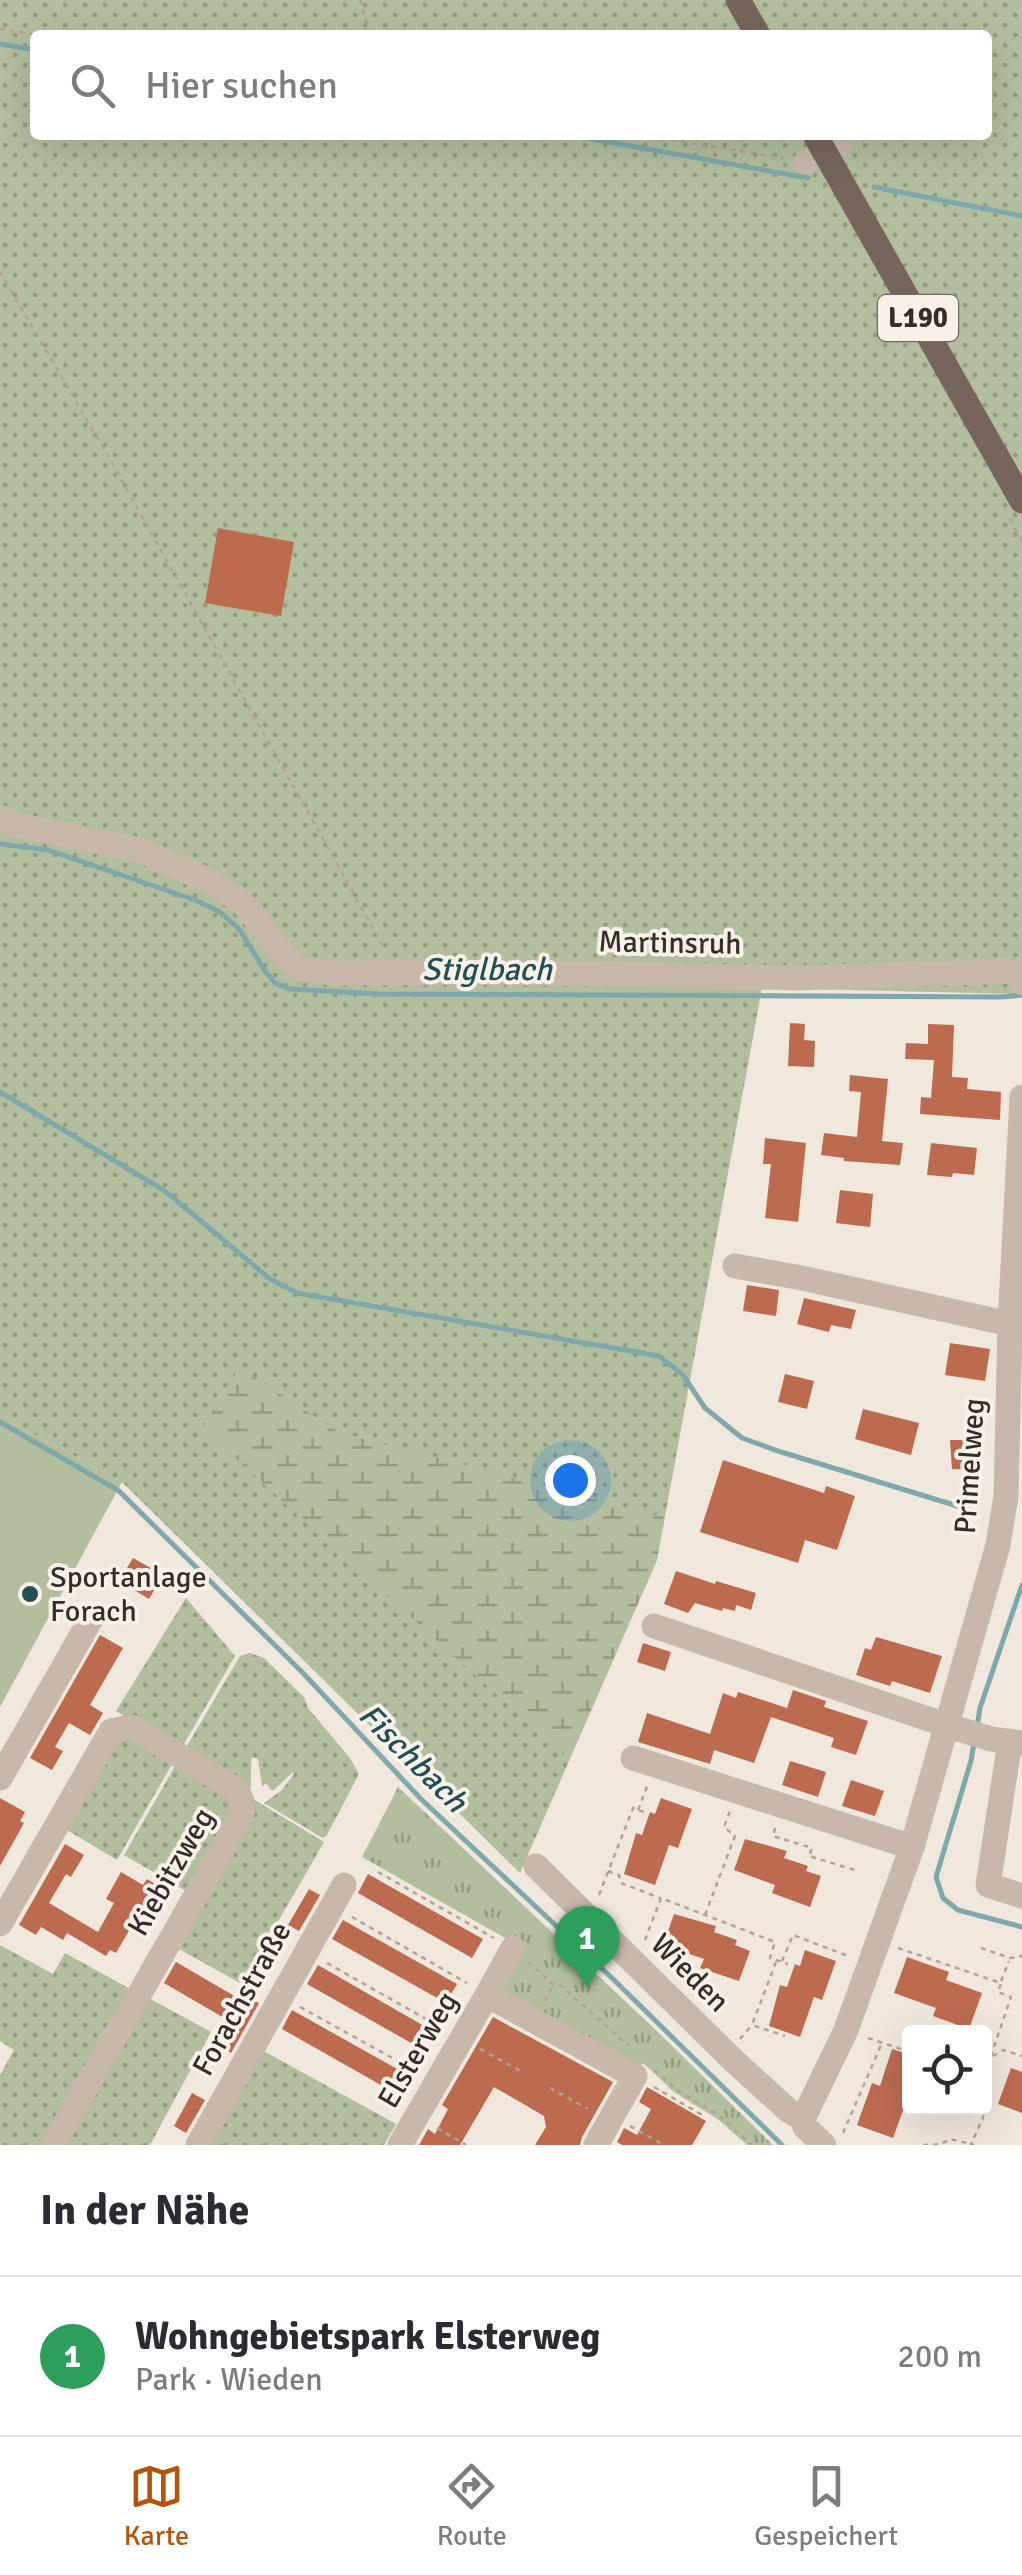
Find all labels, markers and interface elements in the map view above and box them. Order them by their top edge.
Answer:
search box [30,30,992,140]
icon: search [65,58,120,113]
text: Hier suchen [145,62,338,109]
road number: L190 [878,295,958,341]
street label: Martinsruh [598,923,742,963]
water label: Stiglbach [422,950,553,989]
street label: Primelweg [947,1397,993,1535]
your location [545,1455,596,1506]
place label: Sportanlage Forach [50,1559,207,1630]
marker: Sportanlage Forach [19,1583,41,1605]
water label: Fischbach [351,1696,476,1821]
street label: Kiebitzweg [120,1802,222,1942]
pin: 1 [554,1906,620,1988]
street label: Forachstraße [185,1916,299,2082]
street label: Wieden [643,1926,737,2020]
street label: Elsterweg [370,1985,466,2115]
map controls [902,2025,992,2115]
button: locate [902,2025,992,2115]
text: In der Nähe [40,2185,249,2236]
text: Wohngebietspark Elsterweg [135,2313,600,2360]
text: 1 [64,2337,81,2376]
text: 200 m [898,2337,982,2376]
text: Park · Wieden [135,2360,323,2399]
tab: Karte [124,2459,189,2553]
tab: Route [437,2459,507,2553]
tab: Gespeichert [754,2459,898,2553]

